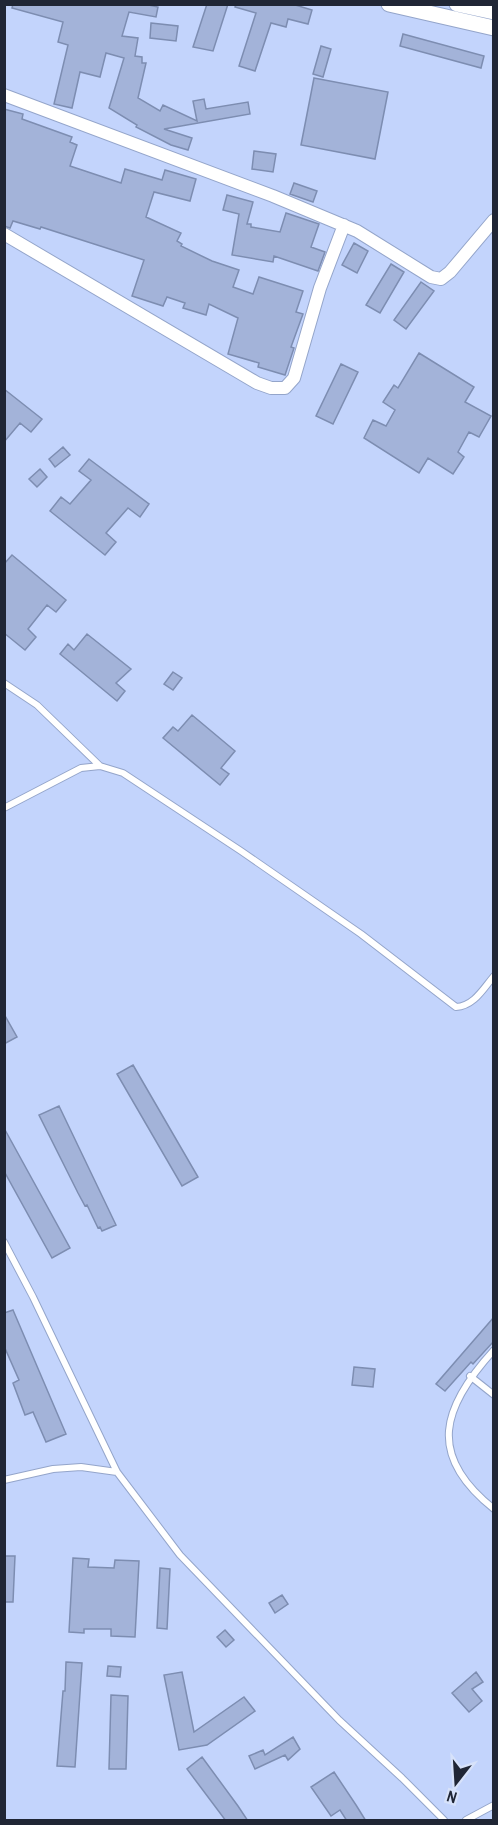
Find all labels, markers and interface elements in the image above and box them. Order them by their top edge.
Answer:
north arrow [426,1753,486,1813]
text: N [444,1785,459,1809]

